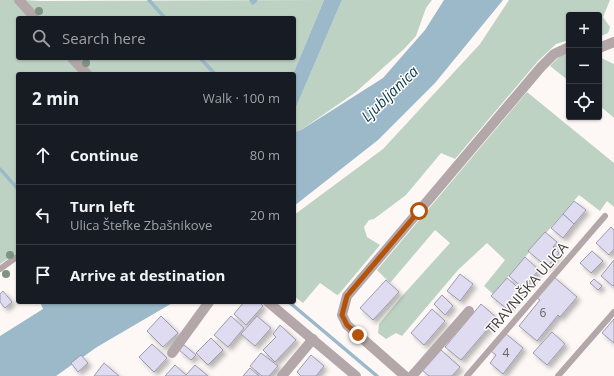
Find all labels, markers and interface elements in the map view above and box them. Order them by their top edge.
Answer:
map controls [566,12,602,120]
button: + [566,12,602,48]
search box [16,16,296,60]
icon: search [30,27,52,49]
text: Search here [62,28,146,48]
button: − [566,48,602,84]
water label: Ljubljanica [356,61,423,126]
button: locate [566,84,602,120]
text: 2 min [32,87,79,110]
text: Walk · 100 m [203,89,280,107]
icon: ahead [32,144,54,166]
text: Continue [70,145,138,165]
text: 80 m [250,146,280,164]
text: Turn left [70,196,135,216]
route start [410,202,428,220]
icon: left [32,204,54,226]
text: 20 m [250,206,280,224]
text: Ulica Štefke Zbašnikove [70,216,212,234]
street label: TRAVNIŠKA ULICA [481,238,572,338]
icon: arrive [32,264,54,286]
text: Arrive at destination [70,265,225,285]
house number: 6 [540,304,547,321]
route end [349,326,367,344]
house number: 4 [503,344,510,361]

